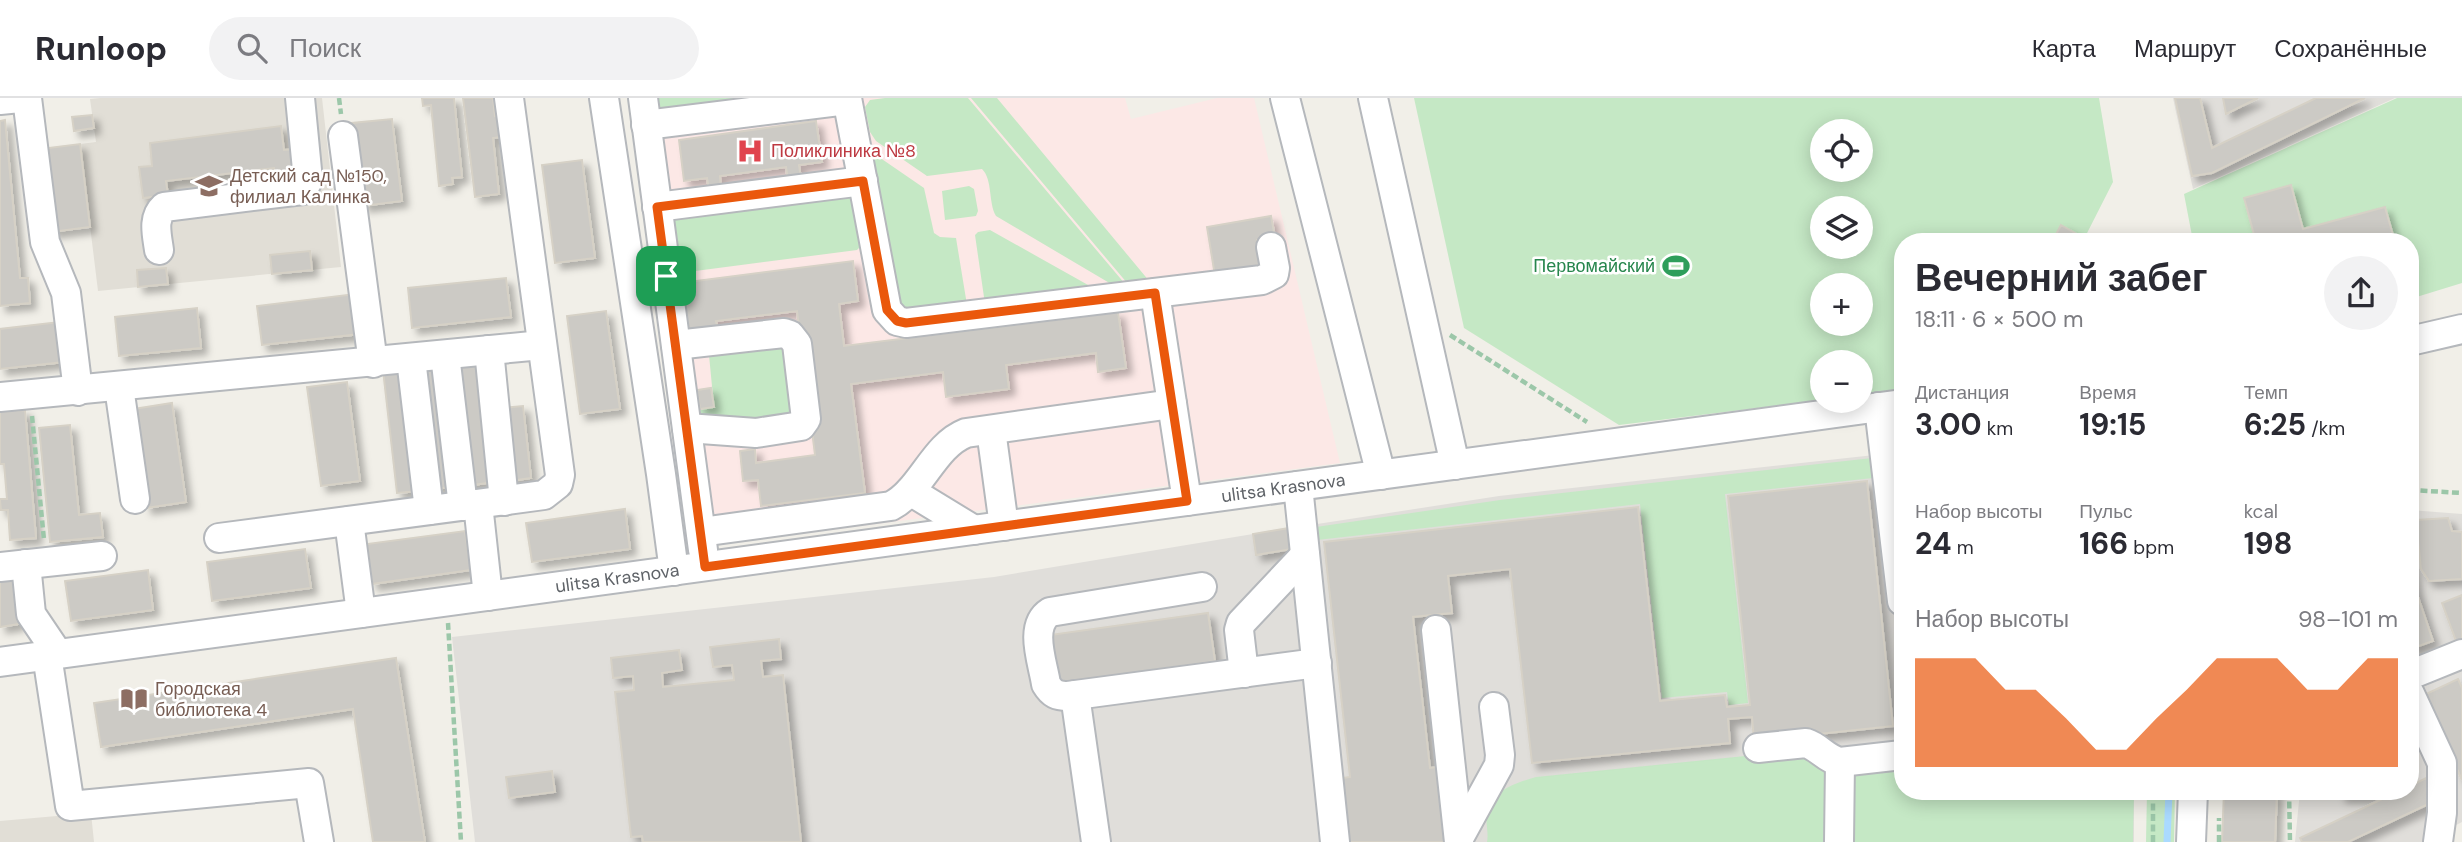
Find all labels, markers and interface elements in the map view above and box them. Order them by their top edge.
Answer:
search box [209,17,699,80]
text: Runloop [35,27,167,70]
icon: search [233,29,271,67]
text: Поиск [289,31,361,65]
text: Карта [2032,33,2096,64]
text: Маршрут [2134,33,2236,64]
text: Сохранённые [2274,33,2427,64]
map controls [1810,119,1873,413]
button: locate [1810,119,1873,182]
hospital icon: Поликлиника №8 [735,136,765,166]
place label: Поликлиника №8 [771,139,916,163]
place label: Детский сад №150, филиал Калинка [230,164,387,209]
school or university icon: Детский сад №150, филиал Калинка [194,171,224,201]
button: layers [1810,196,1873,259]
pin [636,246,696,306]
sports icon: Первомайский [1661,251,1691,281]
text: Вечерний забег [1915,253,2208,303]
place label: Первомайский [1533,254,1655,278]
button: share [2324,256,2398,330]
icon: arrive [647,257,685,295]
button: + [1810,273,1873,336]
text: 18:11 · 6 × 500 m [1915,304,2083,334]
button: − [1810,350,1873,413]
text: Дистанция [1915,380,2009,405]
text: Время [2079,380,2137,405]
text: Темп [2244,380,2288,405]
text: 3.00 [1915,405,1982,444]
text: 19:15 [2079,405,2147,444]
text: 6:25 [2244,405,2306,444]
text: km [1982,416,2013,441]
text: /km [2306,416,2345,441]
street label: ulitsa Krasnova [1220,468,1347,508]
text: Набор высоты [1915,499,2042,524]
text: Пульс [2079,499,2133,524]
text: kcal [2244,499,2278,524]
text: 24 [1915,524,1952,563]
text: 166 [2079,524,2128,563]
text: 198 [2244,524,2292,563]
text: m [1952,535,1974,560]
text: bpm [2128,535,2174,560]
street label: ulitsa Krasnova [554,558,681,599]
text: Набор высоты [1915,604,2069,634]
text: 98–101 m [2298,604,2398,634]
place label: Городская библиотека 4 [155,677,267,722]
library icon: Городская библиотека 4 [119,684,149,714]

